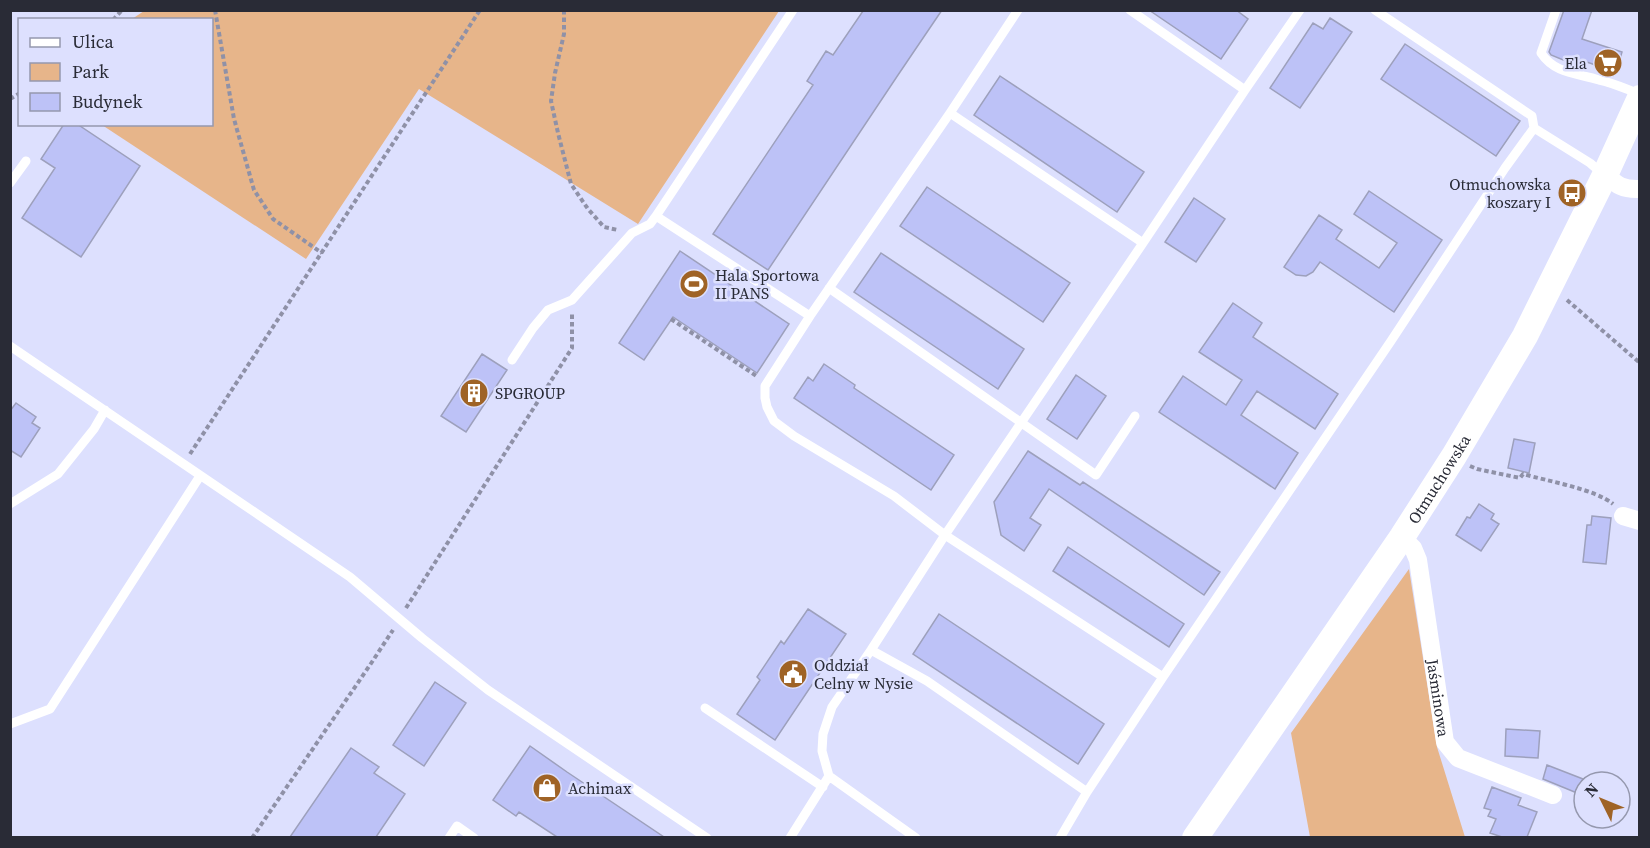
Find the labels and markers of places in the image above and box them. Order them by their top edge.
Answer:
supermarket icon: Ela [1592,47,1624,79]
place label: Ela [1565,52,1588,74]
place label: Otmuchowska koszary I [1449,173,1552,213]
bus stop icon: Otmuchowska koszary I [1556,177,1588,209]
place label: Hala Sportowa II PANS [715,264,820,304]
sports icon: Hala Sportowa II PANS [678,268,710,300]
building icon: SPGROUP [458,377,490,409]
place label: SPGROUP [495,382,566,404]
place label: Oddział Celny w Nysie [814,654,913,694]
public building icon: Oddział Celny w Nysie [777,658,809,690]
shop icon: Achimax [531,772,563,804]
place label: Achimax [568,777,632,799]

